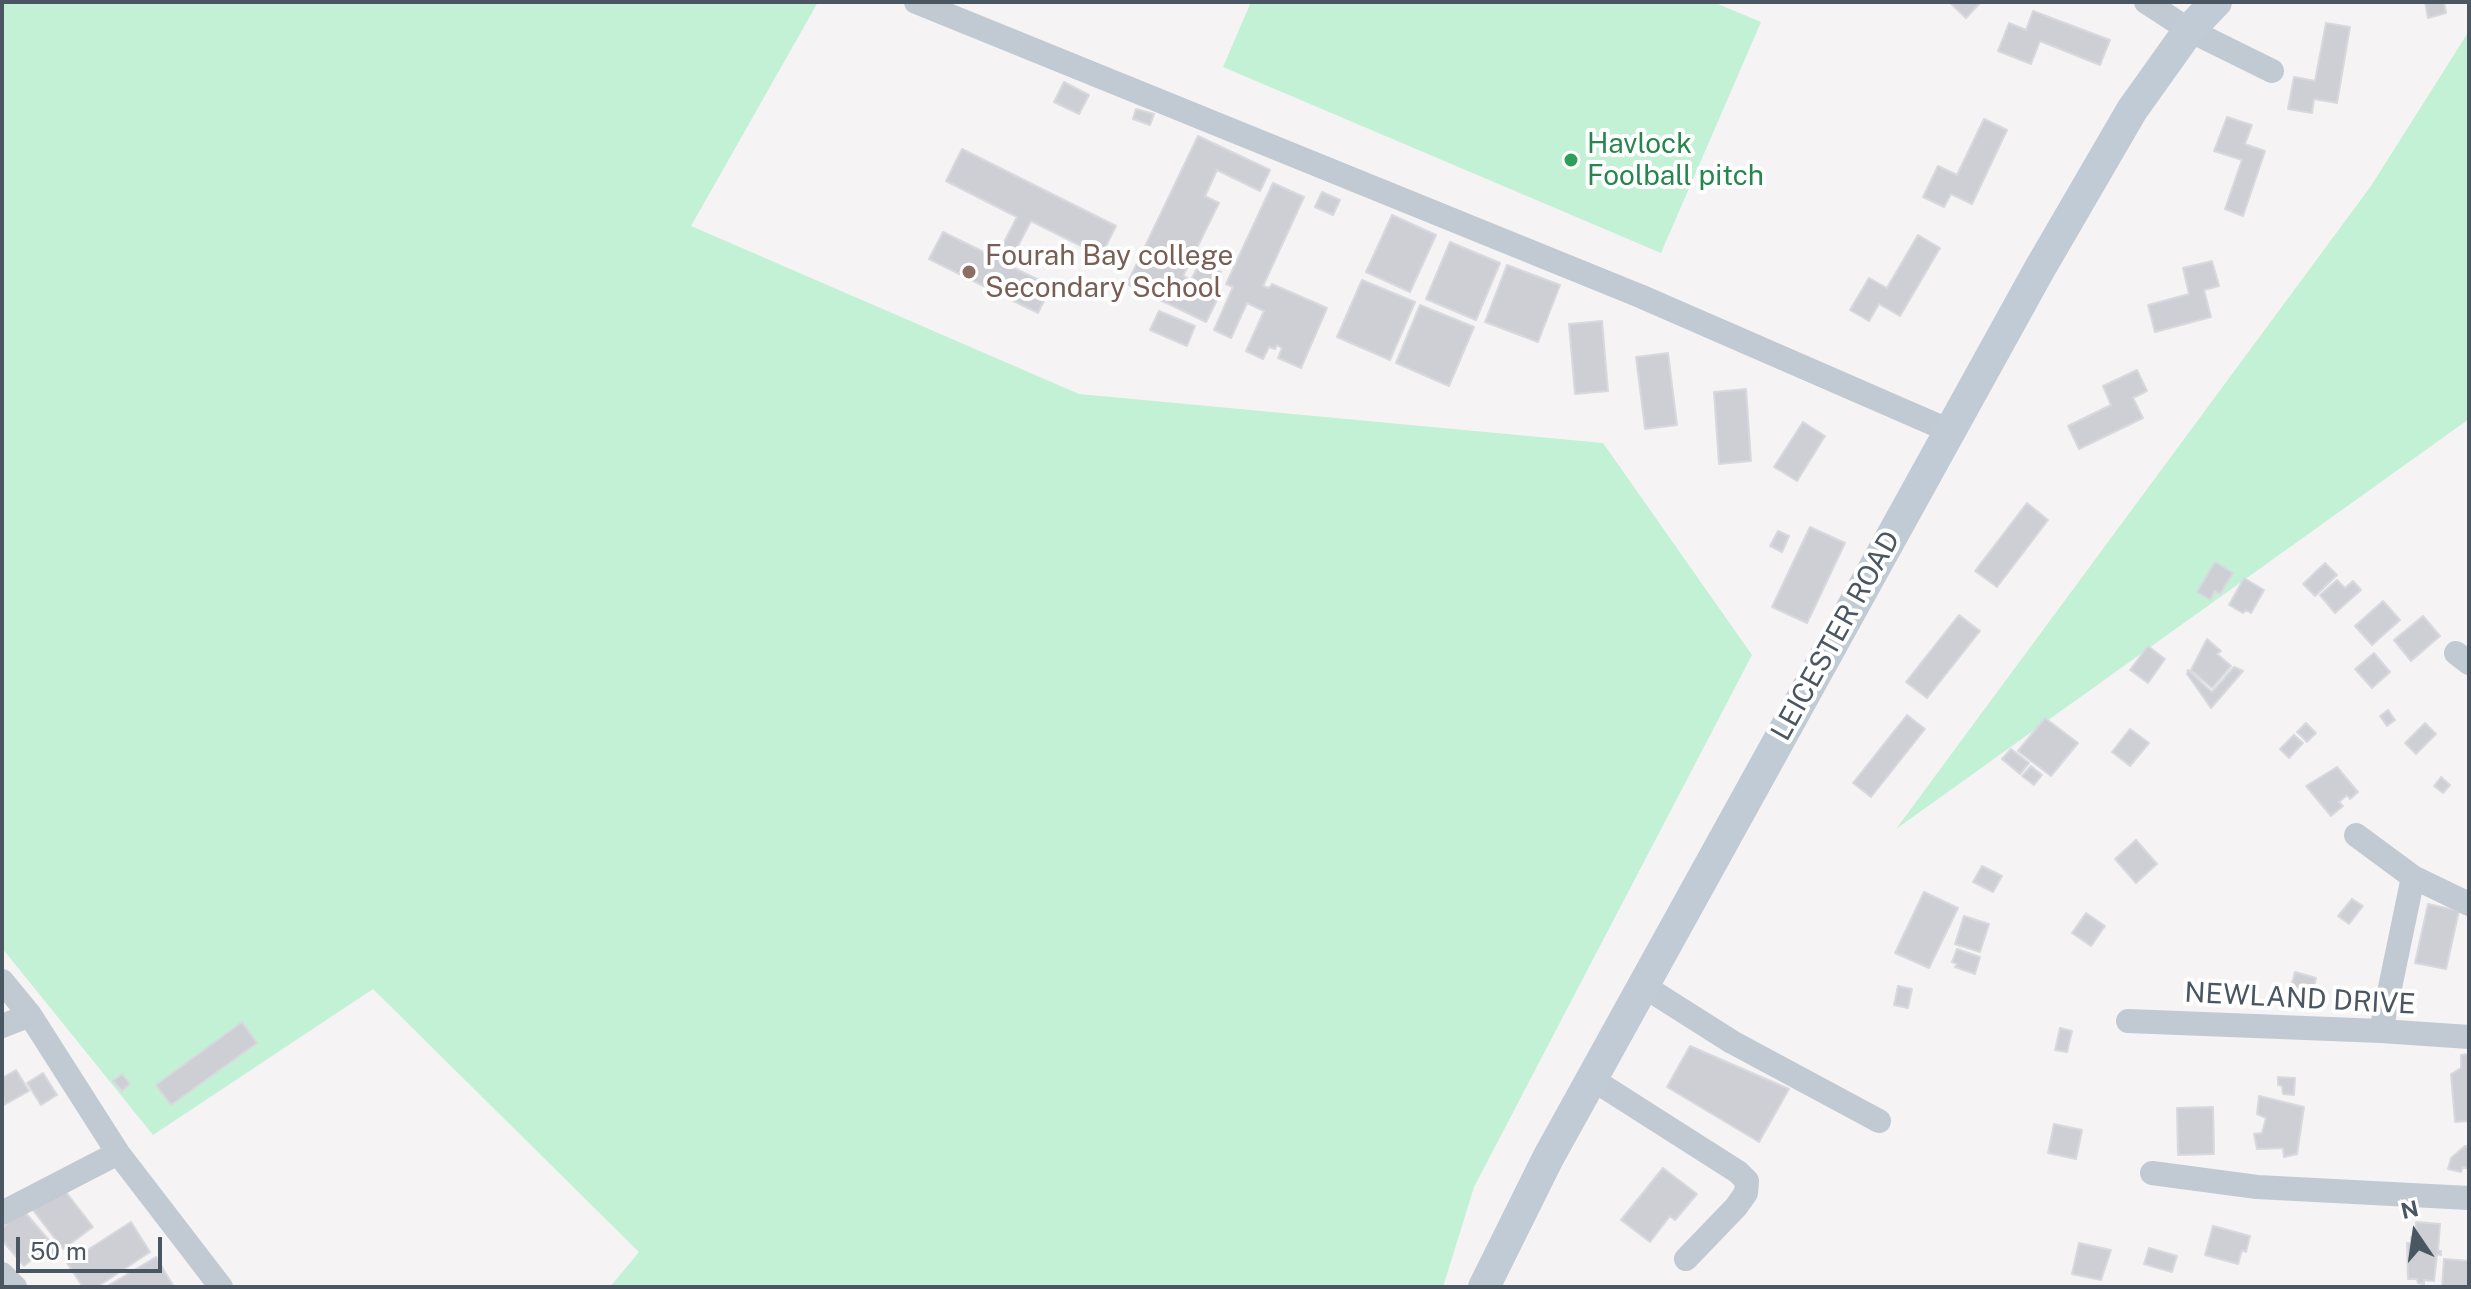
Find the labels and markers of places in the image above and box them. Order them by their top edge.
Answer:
place label: Havlock Foolball pitch [1587,127,1764,193]
marker: Havlock Foolball pitch [1562,151,1580,169]
place label: Fourah Bay college Secondary School [985,239,1233,305]
marker: Fourah Bay college Secondary School [960,263,978,281]

